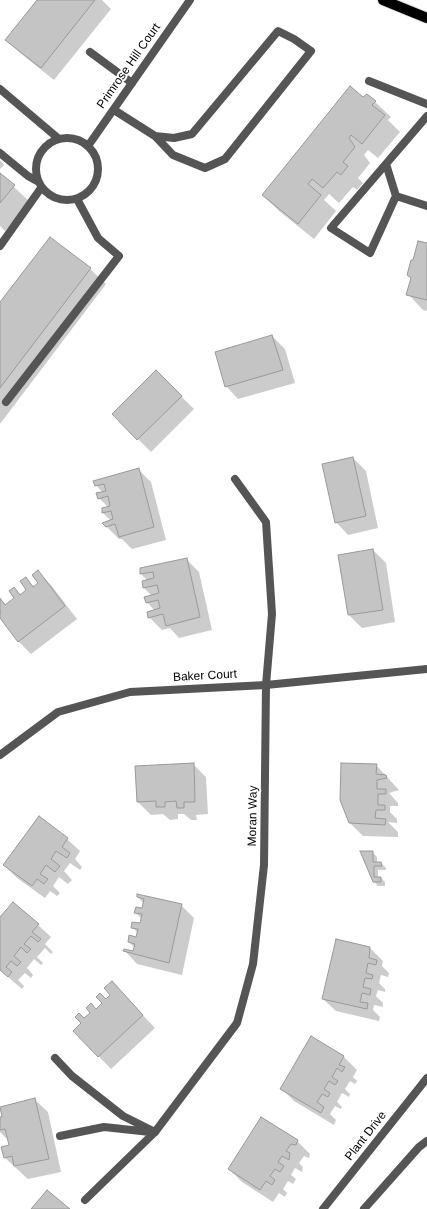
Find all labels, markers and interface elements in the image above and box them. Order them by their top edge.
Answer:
street label: Primrose Hill Court [94,21,164,111]
street label: Baker Court [173,667,237,685]
street label: Moran Way [245,785,261,847]
street label: Plant Drive [342,1108,390,1164]

